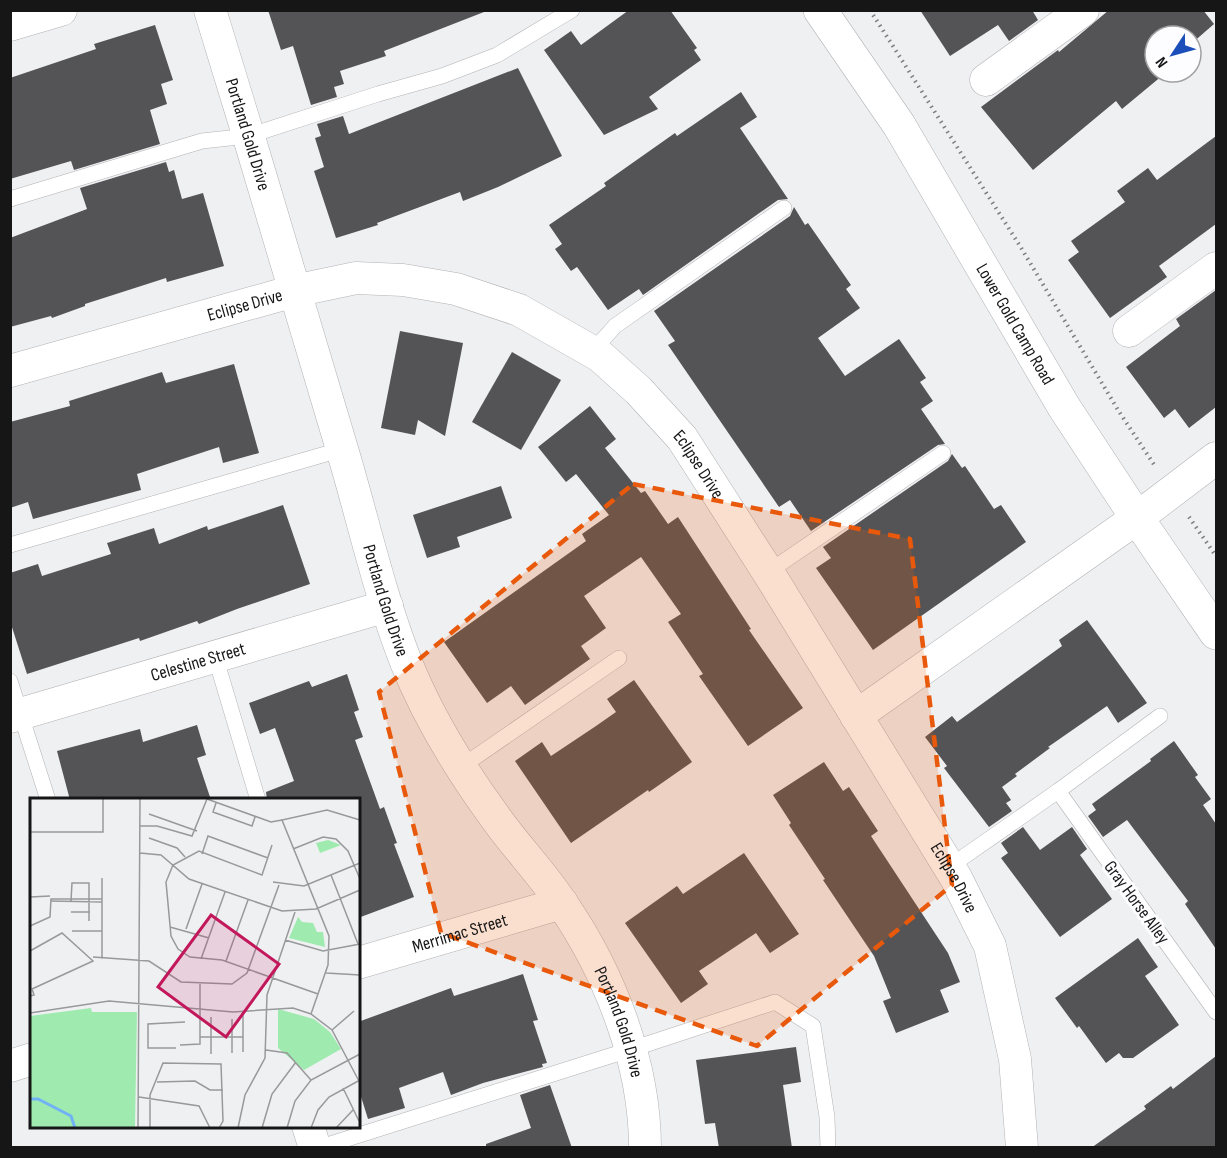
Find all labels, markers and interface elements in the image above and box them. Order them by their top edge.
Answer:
north arrow [1143,24,1203,84]
text: N [1152,53,1172,71]
street label: Portland Gold Drive [221,76,274,193]
street label: Lower Gold Camp Road [971,260,1059,389]
street label: Eclipse Drive [205,285,285,326]
street label: Eclipse Drive [669,426,728,503]
street label: Portland Gold Drive [358,542,413,659]
street label: Celestine Street [148,638,248,686]
inset map [30,798,360,1128]
street label: Eclipse Drive [926,839,982,916]
street label: Gray Horse Alley [1100,857,1174,948]
street label: Merrimac Street [410,909,510,958]
street label: Portland Gold Drive [590,963,647,1079]

